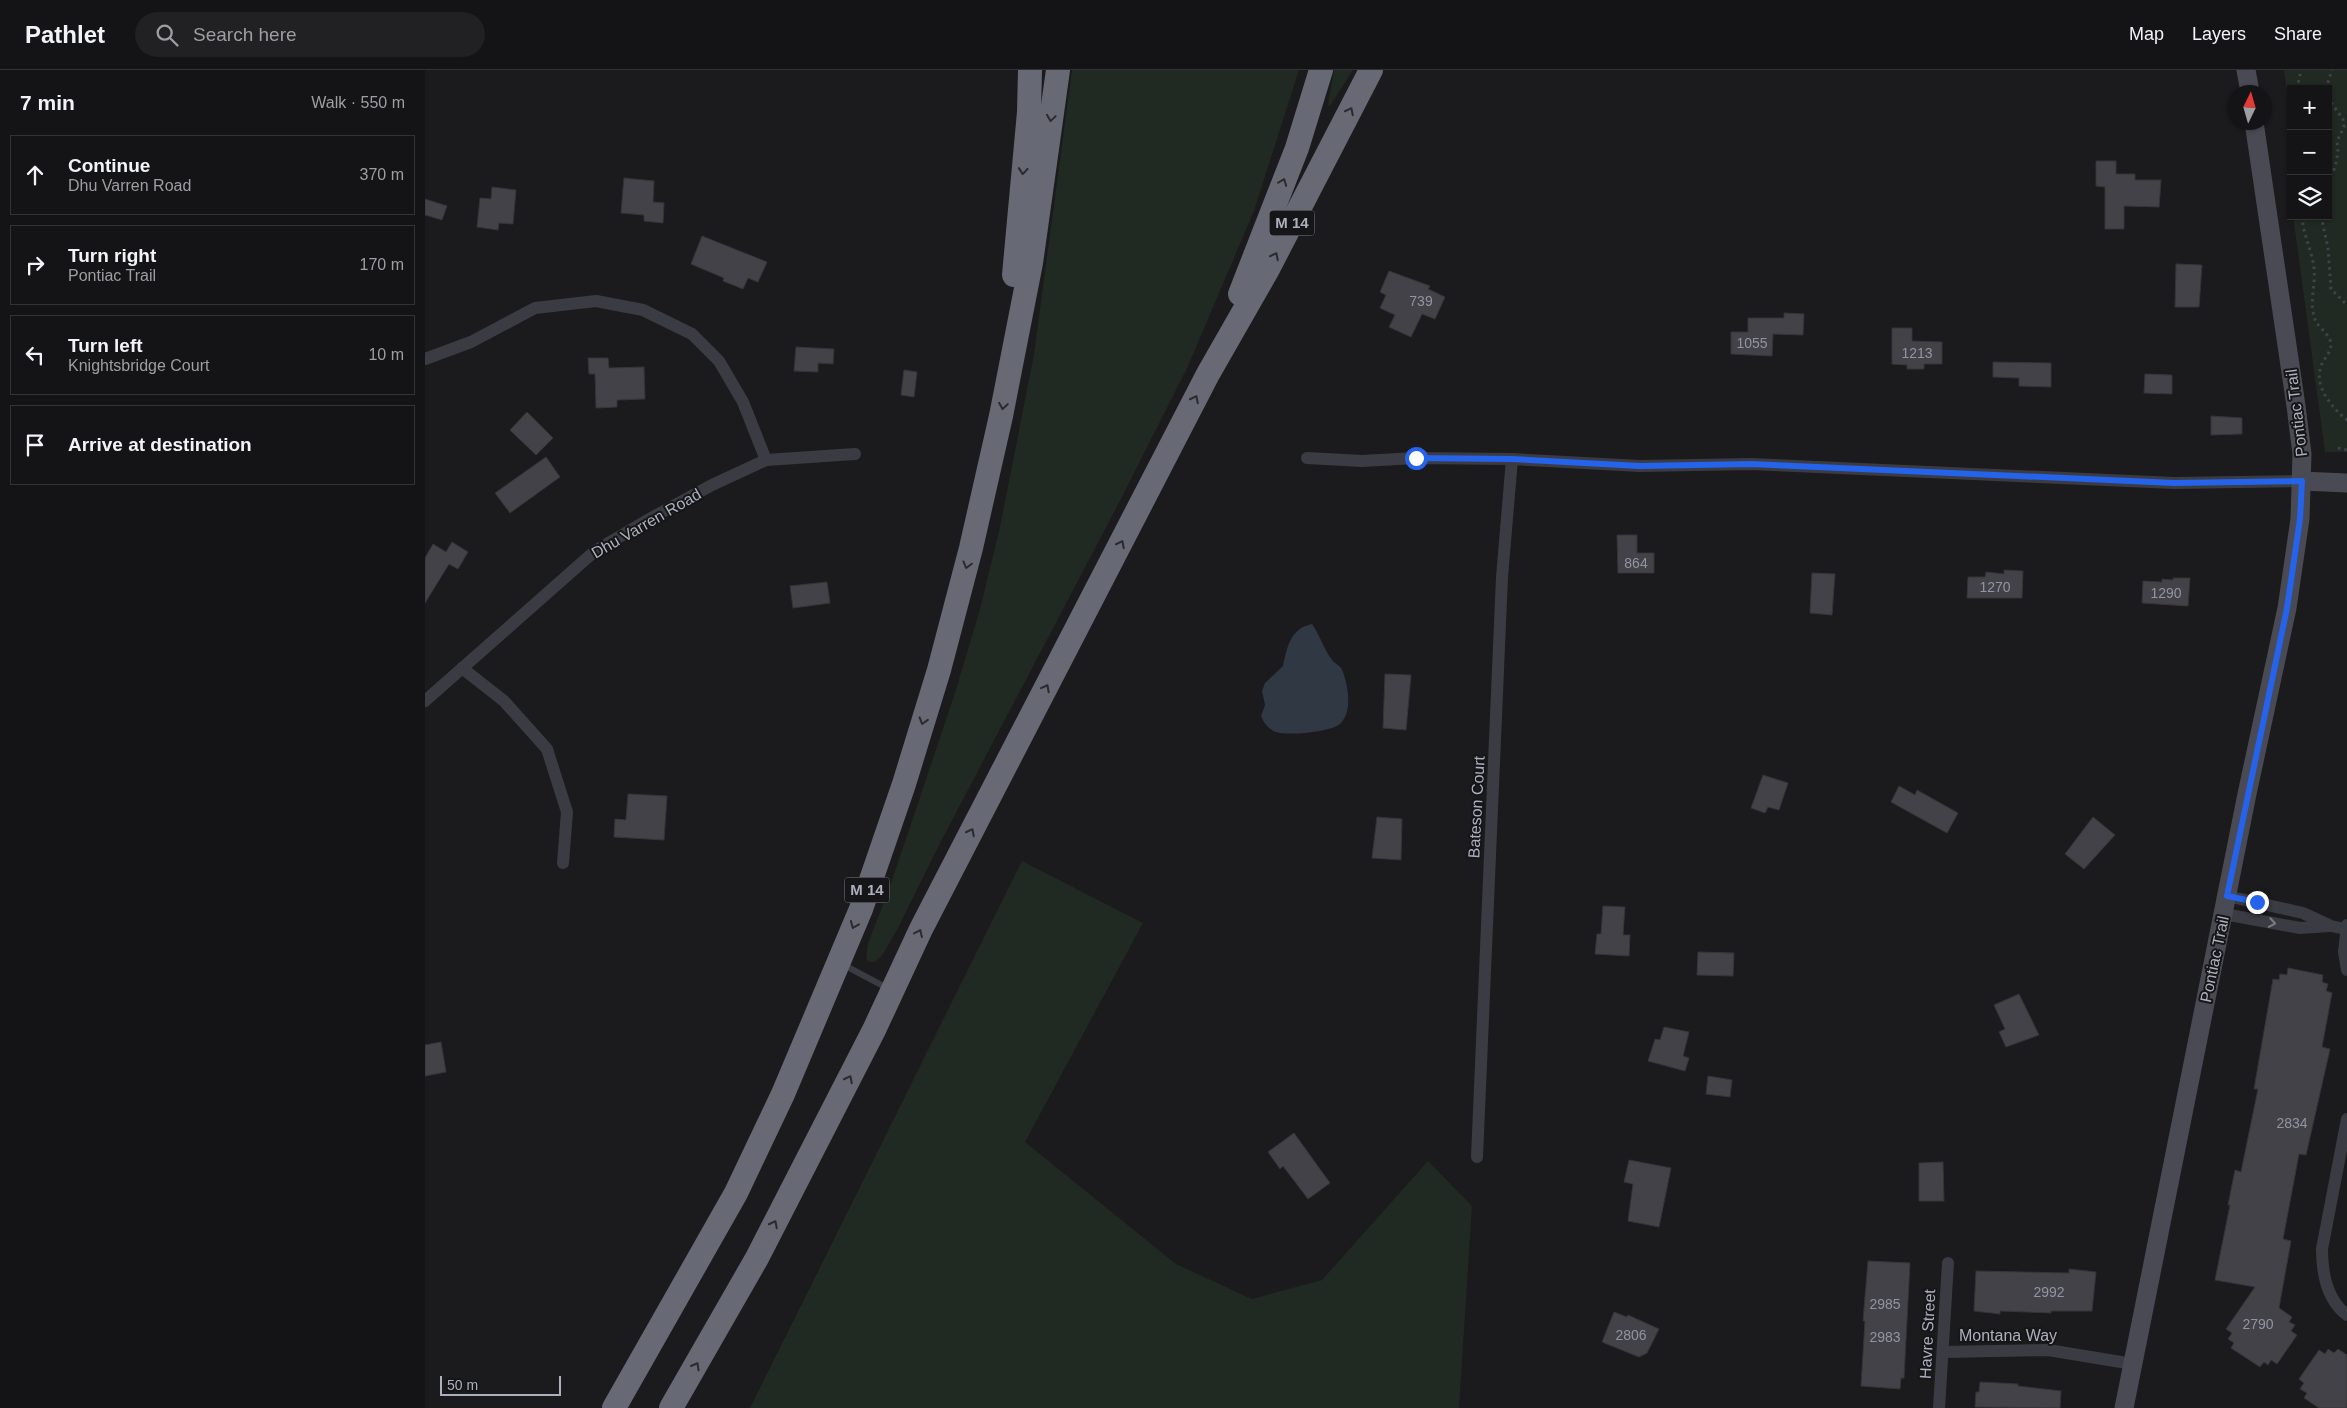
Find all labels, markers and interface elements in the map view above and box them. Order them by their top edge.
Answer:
search box [135,12,485,57]
text: Pathlet [25,21,105,48]
icon: search [153,21,181,49]
text: Search here [193,24,297,45]
text: Map [2129,24,2164,44]
text: Layers [2192,24,2246,44]
text: Share [2274,24,2322,44]
north arrow [2227,85,2272,130]
map controls [2287,85,2332,220]
button: + [2287,85,2332,130]
text: 7 min [20,91,75,114]
text: Walk · 550 m [311,94,405,111]
one-way arrow [1344,108,1354,117]
one-way arrow [1046,115,1057,123]
button: − [2287,130,2332,175]
text: Continue [68,155,150,176]
icon: ahead [21,161,49,189]
text: 370 m [360,166,404,183]
one-way arrow [1018,167,1029,175]
button: layers [2287,175,2332,220]
text: Dhu Varren Road [68,177,191,194]
one-way arrow [1277,178,1287,187]
road number: M 14 [1269,210,1315,236]
text: Turn right [68,245,156,266]
icon: right [21,251,49,279]
one-way arrow [1269,252,1279,261]
text: 170 m [360,256,404,273]
text: Pontiac Trail [68,267,156,284]
house number: 739 [1409,293,1433,309]
text: Turn left [68,335,143,356]
house number: 1055 [1736,335,1768,351]
icon: left [21,341,49,369]
house number: 1213 [1901,345,1933,361]
text: 10 m [368,346,404,363]
text: Knightsbridge Court [68,357,209,374]
street label: Pontiac Trail [2283,368,2310,458]
one-way arrow [1189,395,1199,404]
one-way arrow [998,402,1008,411]
icon: arrive [21,431,49,459]
text: Arrive at destination [68,434,252,455]
route start [1405,447,1428,470]
street label: Dhu Varren Road [589,485,704,562]
one-way arrow [1115,540,1125,549]
house number: 864 [1624,555,1648,571]
one-way arrow [962,560,973,569]
house number: 1270 [1979,579,2011,595]
house number: 1290 [2150,585,2182,601]
one-way arrow [1040,684,1050,693]
one-way arrow [918,716,928,725]
street label: Bateson Court [1465,755,1488,859]
one-way arrow [965,828,975,837]
road number: M 14 [845,878,889,902]
route end [2246,891,2269,914]
street label: Pontiac Trail [2197,914,2232,1004]
one-way arrow [2267,917,2276,927]
one-way arrow [850,920,860,929]
one-way arrow [913,929,923,938]
one-way arrow [843,1075,853,1084]
house number: 2834 [2276,1115,2308,1131]
one-way arrow [768,1220,778,1229]
house number: 2992 [2033,1284,2065,1300]
street label: Havre Street [1917,1288,1938,1379]
house number: 2985 [1869,1296,1901,1312]
house number: 2790 [2242,1316,2274,1332]
house number: 2806 [1615,1327,1647,1343]
street label: Montana Way [1959,1327,2057,1344]
house number: 2983 [1869,1329,1901,1345]
one-way arrow [689,1362,699,1371]
scale bar [440,1373,561,1396]
text: 50 m [447,1377,478,1393]

